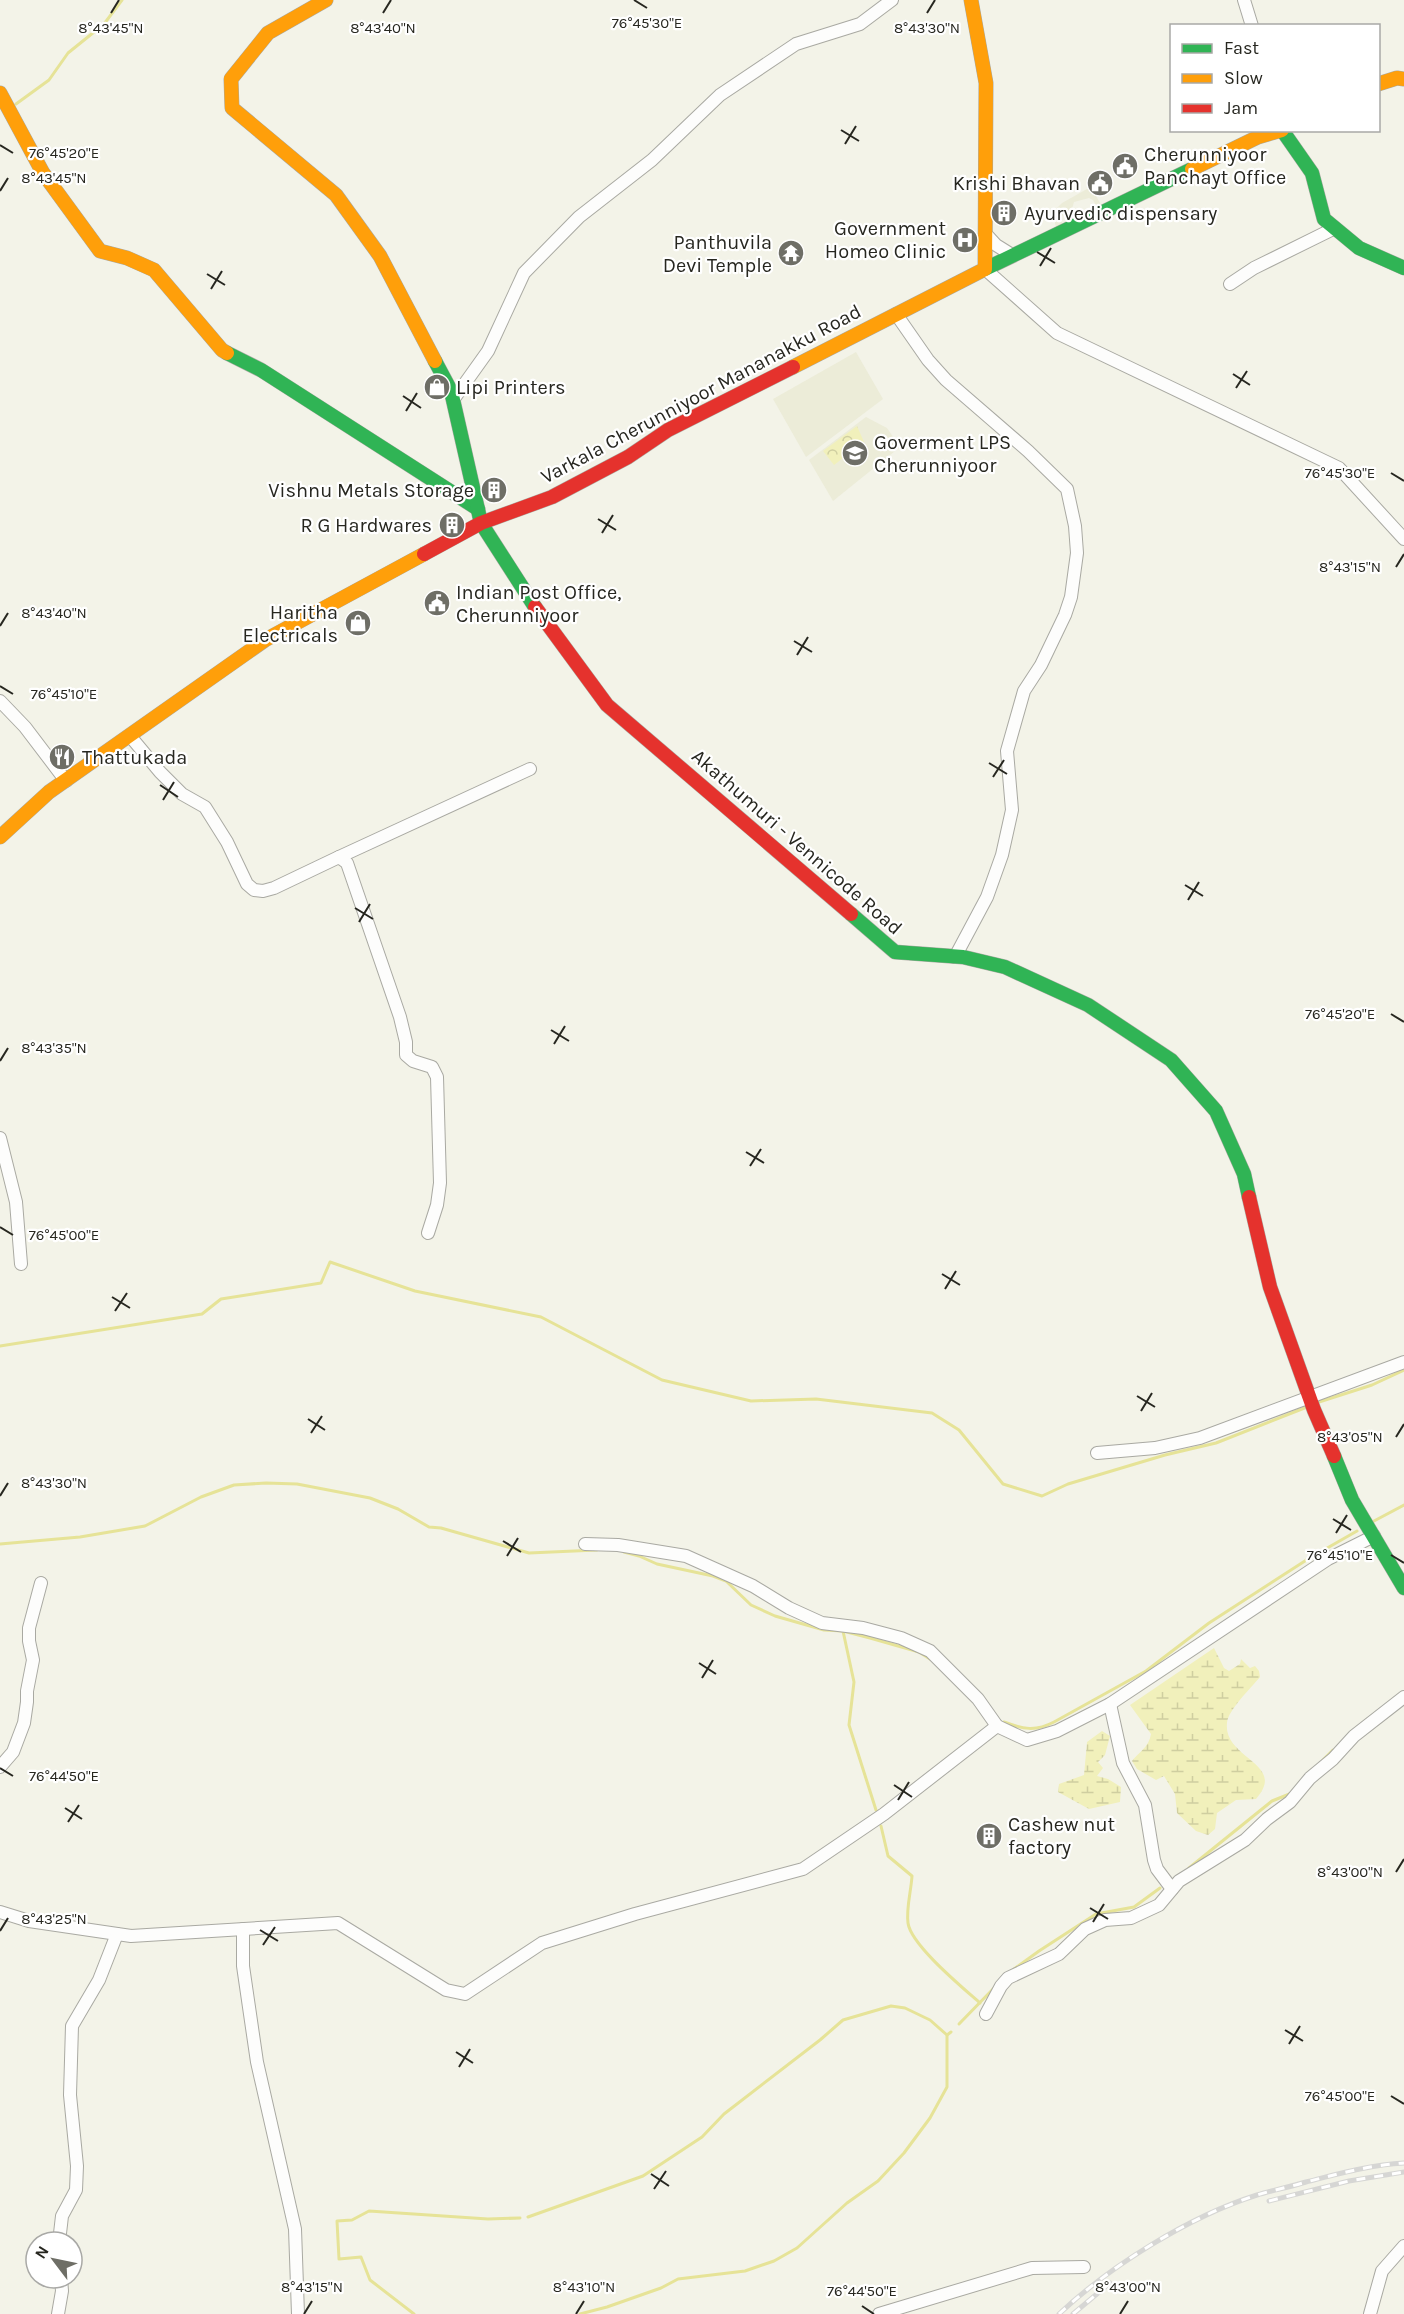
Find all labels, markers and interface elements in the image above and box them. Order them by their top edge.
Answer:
text: 76°45'30"E [612,14,682,32]
text: 8°43'45"N [78,19,144,37]
text: 8°43'40"N [350,19,416,37]
text: 8°43'30"N [894,19,960,37]
legend [1170,24,1380,132]
text: Fast [1224,37,1259,59]
text: Slow [1224,67,1263,89]
text: Jam [1224,97,1258,119]
place label: Cherunniyoor Panchayt Office [1144,143,1286,189]
text: 76°45'20"E [29,144,99,162]
public building icon: Cherunniyoor Panchayt Office [1110,151,1140,181]
public building icon: Krishi Bhavan [1085,168,1115,198]
text: 8°43'45"N [21,169,87,187]
place label: Krishi Bhavan [953,172,1080,195]
building icon: Ayurvedic dispensary [989,198,1019,228]
place label: Ayurvedic dispensary [1024,202,1217,225]
place label: Government Homeo Clinic [825,217,946,263]
hospital icon: Government Homeo Clinic [950,225,980,255]
place label: Panthuvila Devi Temple [663,231,772,277]
temple icon: Panthuvila Devi Temple [776,238,806,268]
street label: Varkala Cherunniyoor Mananakku Road [537,300,865,488]
shop icon: Lipi Printers [422,372,452,402]
place label: Lipi Printers [456,376,566,399]
place label: Goverment LPS Cherunniyoor [874,431,1011,477]
school or university icon: Goverment LPS Cherunniyoor [840,438,870,468]
text: 76°45'30"E [1305,464,1375,482]
building icon: Vishnu Metals Storage [479,475,509,505]
place label: Vishnu Metals Storage [268,479,474,502]
building icon: R G Hardwares [437,510,467,540]
place label: R G Hardwares [300,514,432,537]
text: 8°43'15"N [1319,558,1381,576]
place label: Indian Post Office, Cherunniyoor [456,581,621,627]
public building icon: Indian Post Office, Cherunniyoor [422,588,452,618]
place label: Haritha Electricals [242,601,338,647]
text: 8°43'40"N [21,604,87,622]
shop icon: Haritha Electricals [343,608,373,638]
text: 76°45'10"E [31,685,97,703]
restaurant icon: Thattukada [47,742,77,772]
street label: Akathumuri - Vennicode Road [687,744,907,940]
place label: Thattukada [82,746,187,769]
text: 76°45'20"E [1305,1005,1375,1023]
text: 8°43'35"N [21,1039,87,1057]
text: 76°45'00"E [29,1226,99,1244]
text: 8°43'05"N [1317,1428,1383,1446]
text: 8°43'30"N [21,1474,87,1492]
text: 76°45'10"E [1307,1546,1373,1564]
text: 76°44'50"E [29,1767,99,1785]
place label: Cashew nut factory [1008,1813,1116,1859]
building icon: Cashew nut factory [974,1821,1004,1851]
text: 8°43'00"N [1317,1863,1383,1881]
text: 8°43'25"N [21,1910,87,1928]
text: 76°45'00"E [1305,2087,1375,2105]
north arrow [24,2230,84,2290]
text: N [31,2242,53,2262]
text: 8°43'15"N [281,2278,343,2296]
text: 8°43'10"N [553,2278,615,2296]
text: 8°43'00"N [1095,2278,1161,2296]
text: 76°44'50"E [827,2282,897,2300]

